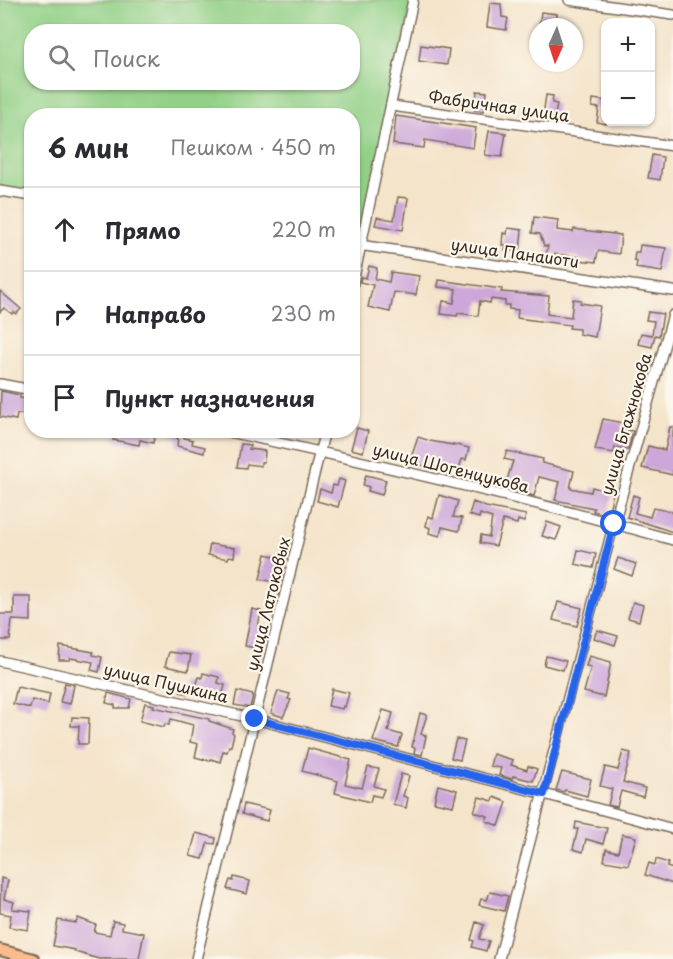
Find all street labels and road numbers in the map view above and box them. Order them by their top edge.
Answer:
street label: Фабричная улица [427,83,571,127]
street label: улица Панаиоти [450,231,581,273]
street label: улица Бгажнокова [593,350,657,498]
street label: улица Шогенцукова [370,436,532,498]
street label: улица Латоковых [239,534,295,673]
street label: улица Пушкина [102,656,231,708]

